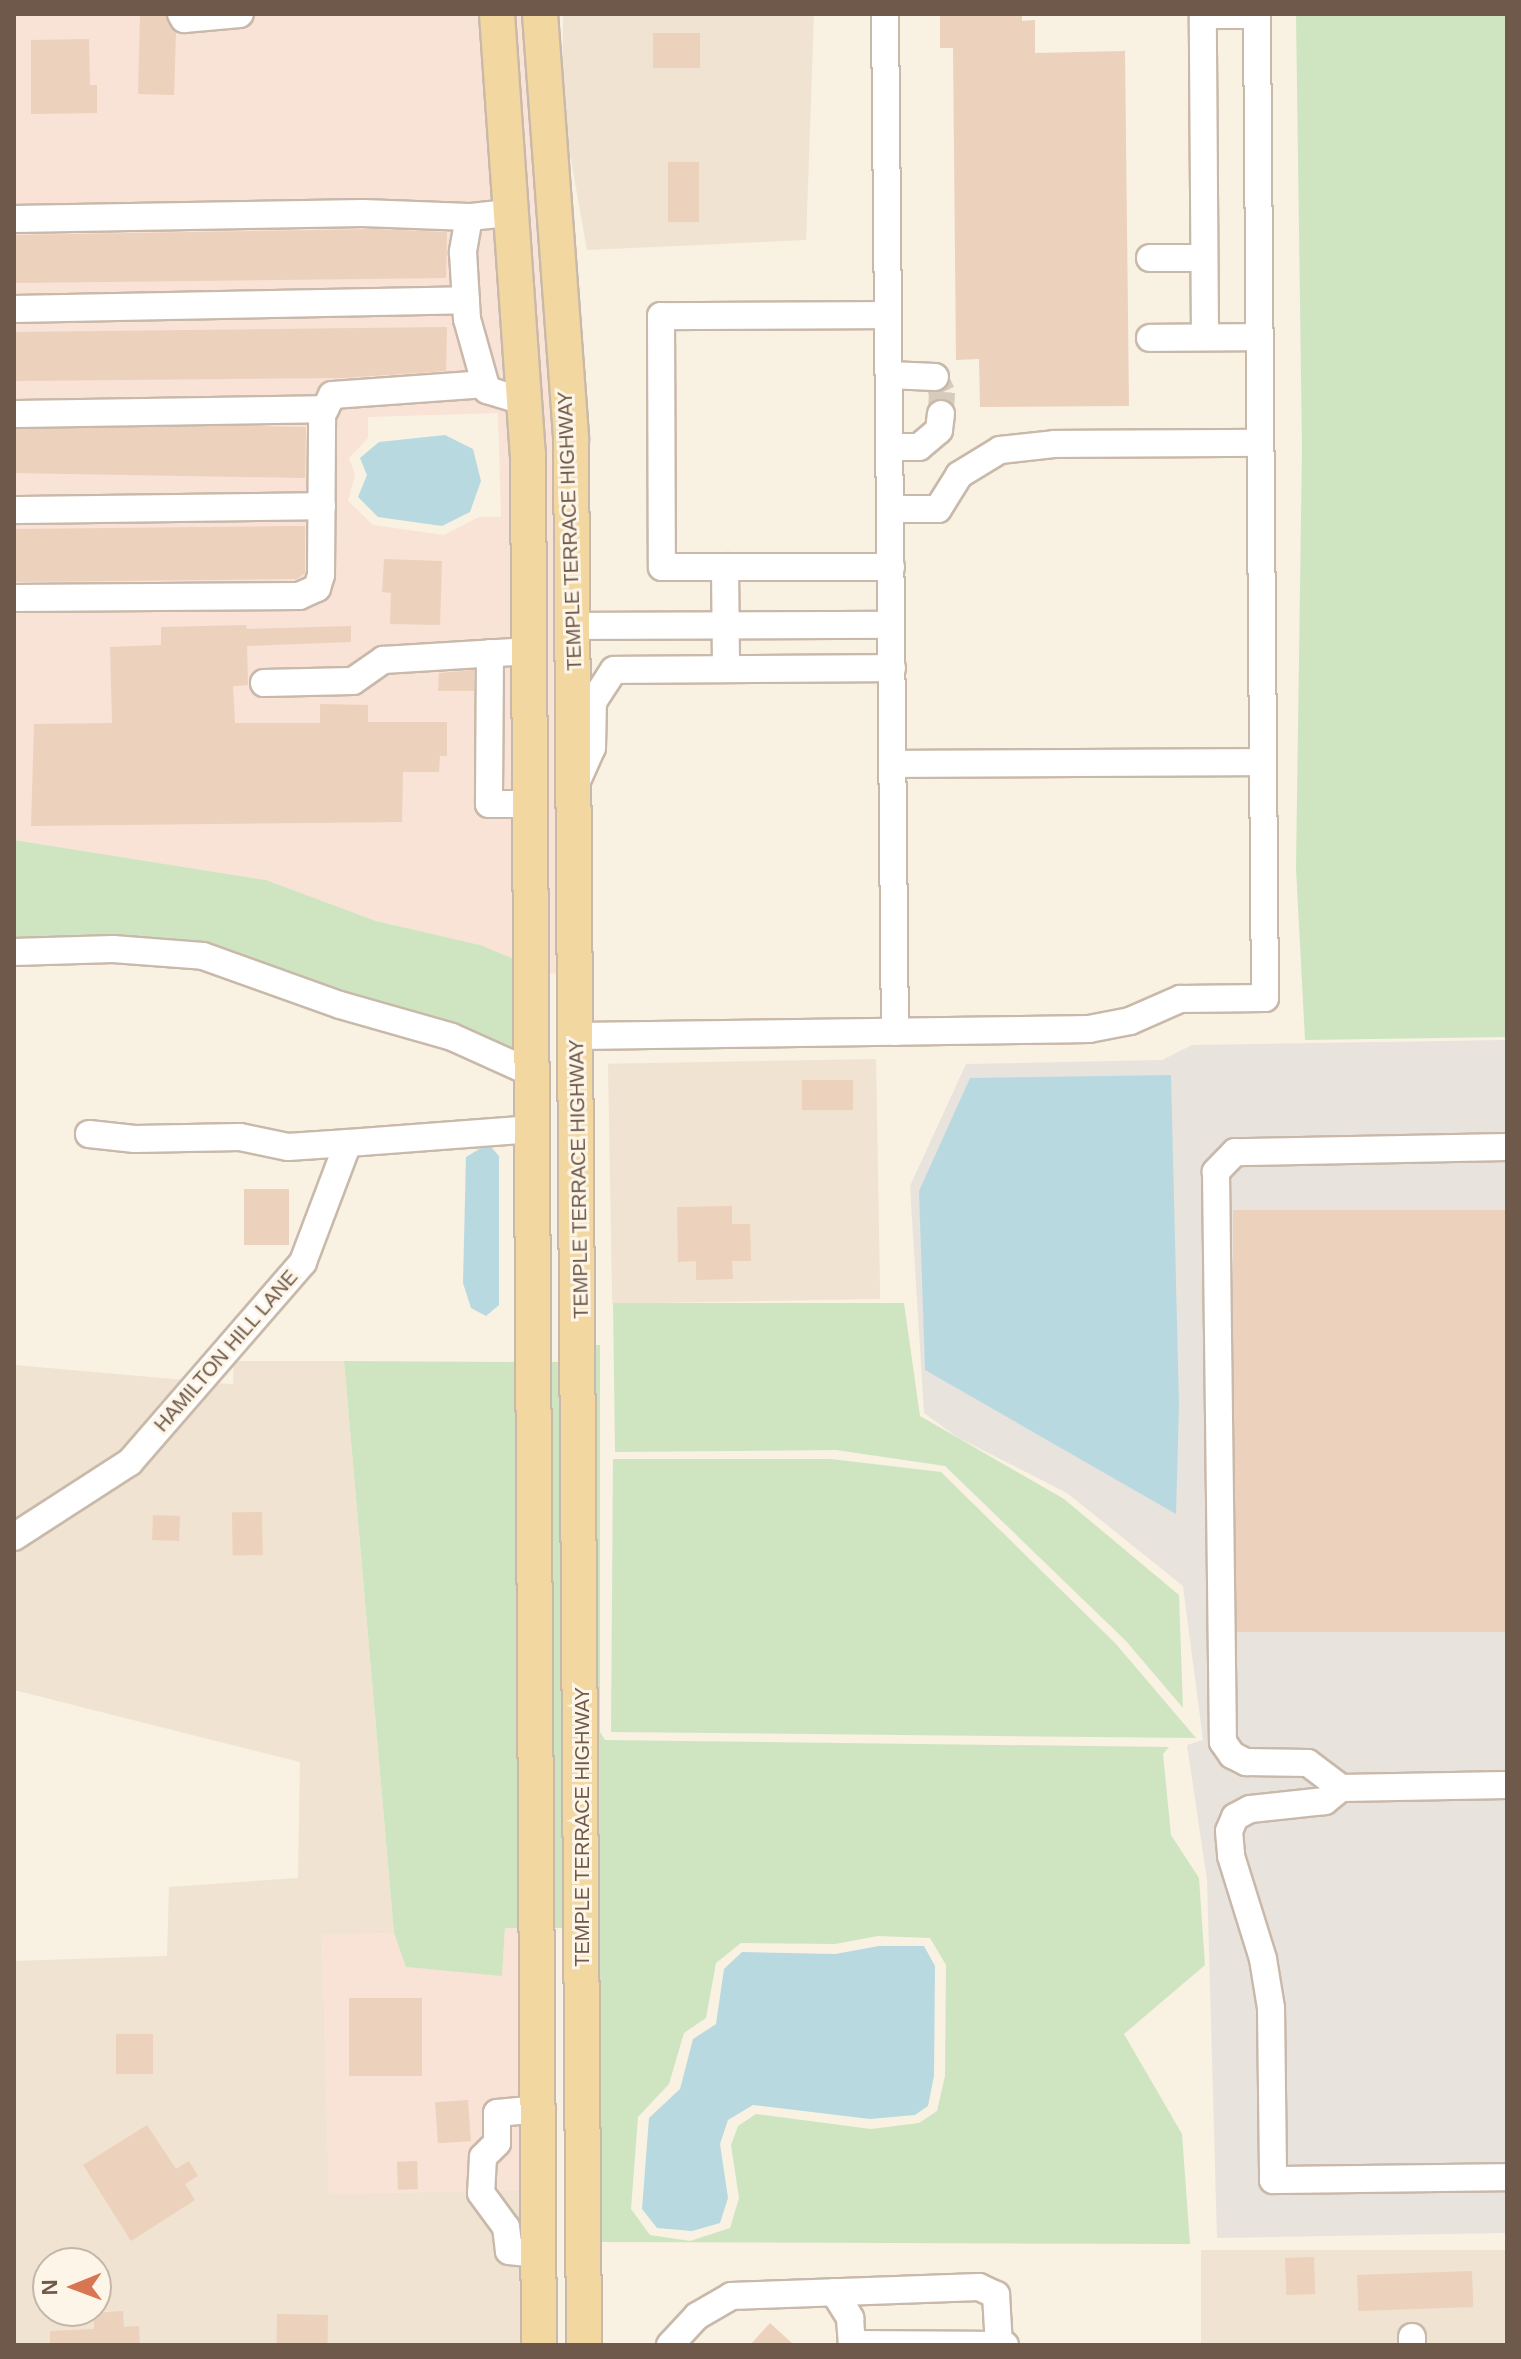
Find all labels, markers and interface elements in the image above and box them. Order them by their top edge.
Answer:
street label: TEMPLE TERRACE HIGHWAY [553,391,587,671]
street label: TEMPLE TERRACE HIGHWAY [565,1039,593,1319]
street label: HAMILTON HILL LANE [149,1265,303,1437]
street label: TEMPLE TERRACE HIGHWAY [570,1687,594,1967]
north arrow [32,2247,112,2327]
text: N [37,2279,62,2296]

